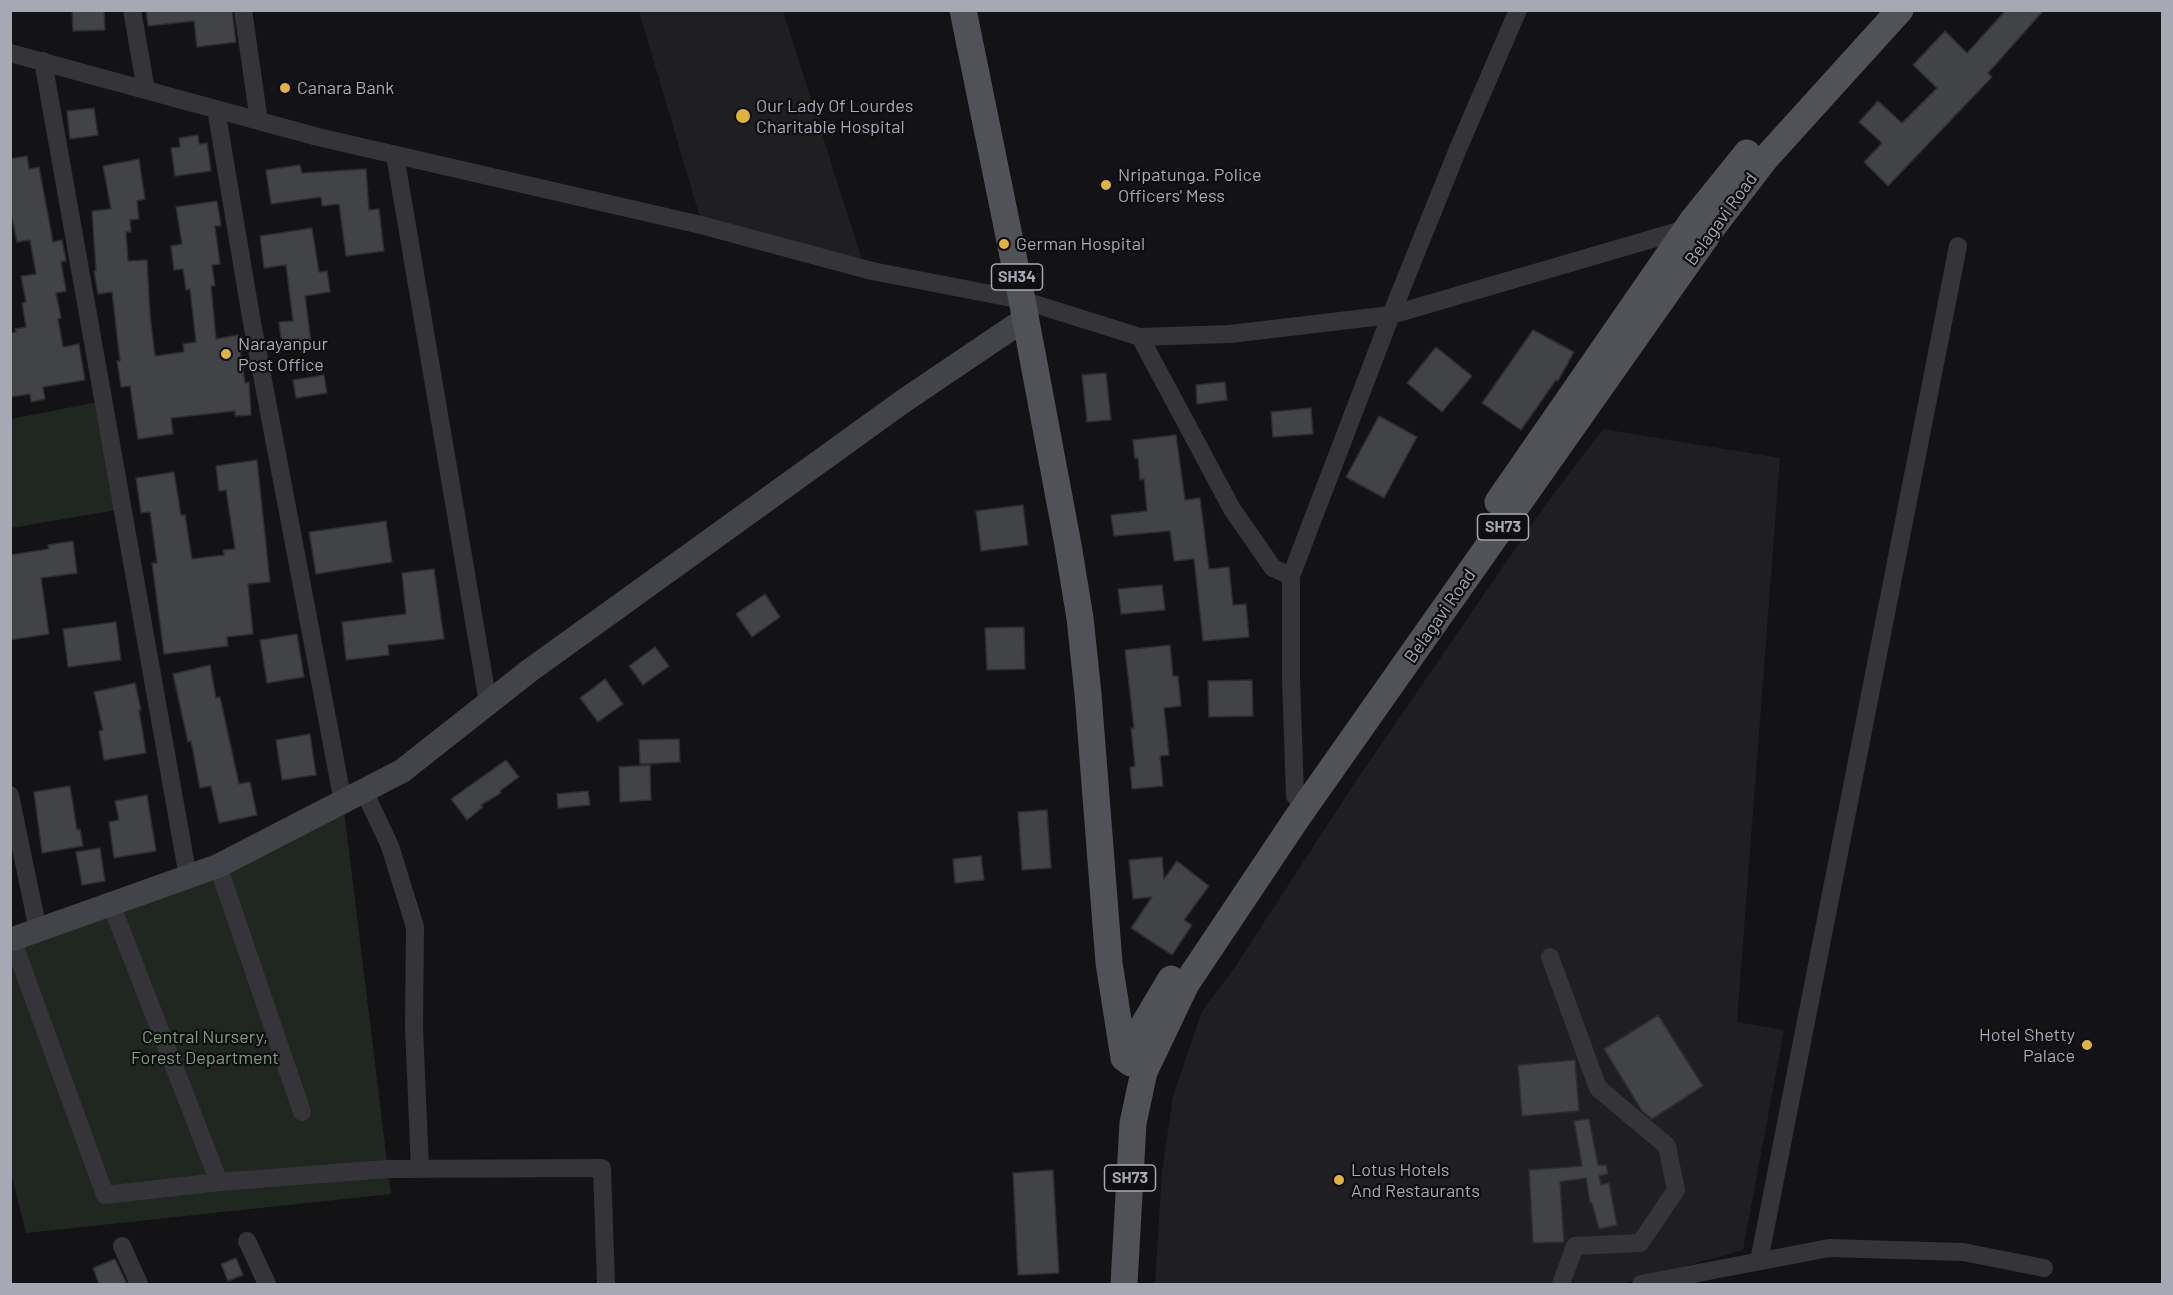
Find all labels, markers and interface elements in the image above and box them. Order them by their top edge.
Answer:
place label: Canara Bank [297,77,394,99]
marker: Canara Bank [278,81,292,95]
place label: Our Lady Of Lourdes Charitable Hospital [756,95,913,138]
marker: Our Lady Of Lourdes Charitable Hospital [734,107,752,125]
place label: Nripatunga. Police Officers' Mess [1118,164,1261,207]
street label: Belagavi Road [1680,168,1762,270]
marker: Nripatunga. Police Officers' Mess [1099,178,1113,192]
place label: German Hospital [1016,233,1145,255]
marker: German Hospital [997,237,1011,251]
road number: SH34 [992,264,1042,290]
place label: Narayanpur Post Office [238,333,328,376]
marker: Narayanpur Post Office [219,347,233,361]
road number: SH73 [1478,514,1528,540]
street label: Belagavi Road [1400,565,1480,667]
place label: Hotel Shetty Palace [1979,1024,2075,1066]
park label: Central Nursery, Forest Department [131,1026,279,1068]
marker: Hotel Shetty Palace [2080,1038,2094,1052]
place label: Lotus Hotels And Restaurants [1351,1159,1480,1202]
road number: SH73 [1104,1165,1156,1191]
marker: Lotus Hotels And Restaurants [1332,1173,1346,1187]

